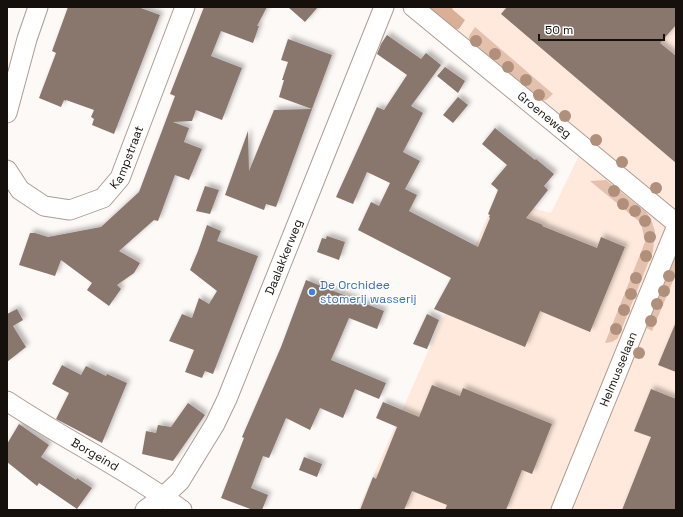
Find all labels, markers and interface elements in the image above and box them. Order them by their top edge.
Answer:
scale bar [539,16,664,42]
text: 50 m [545,22,573,38]
street label: Groeneweg [514,88,575,142]
street label: Kampstraat [106,123,147,192]
street label: Daalakkerweg [261,217,306,297]
place label: De Orchidee stomerij wasserij [320,277,416,307]
marker: De Orchidee stomerij wasserij [307,287,317,297]
street label: Helmusselaan [596,329,641,409]
street label: Borgeind [68,434,122,475]

